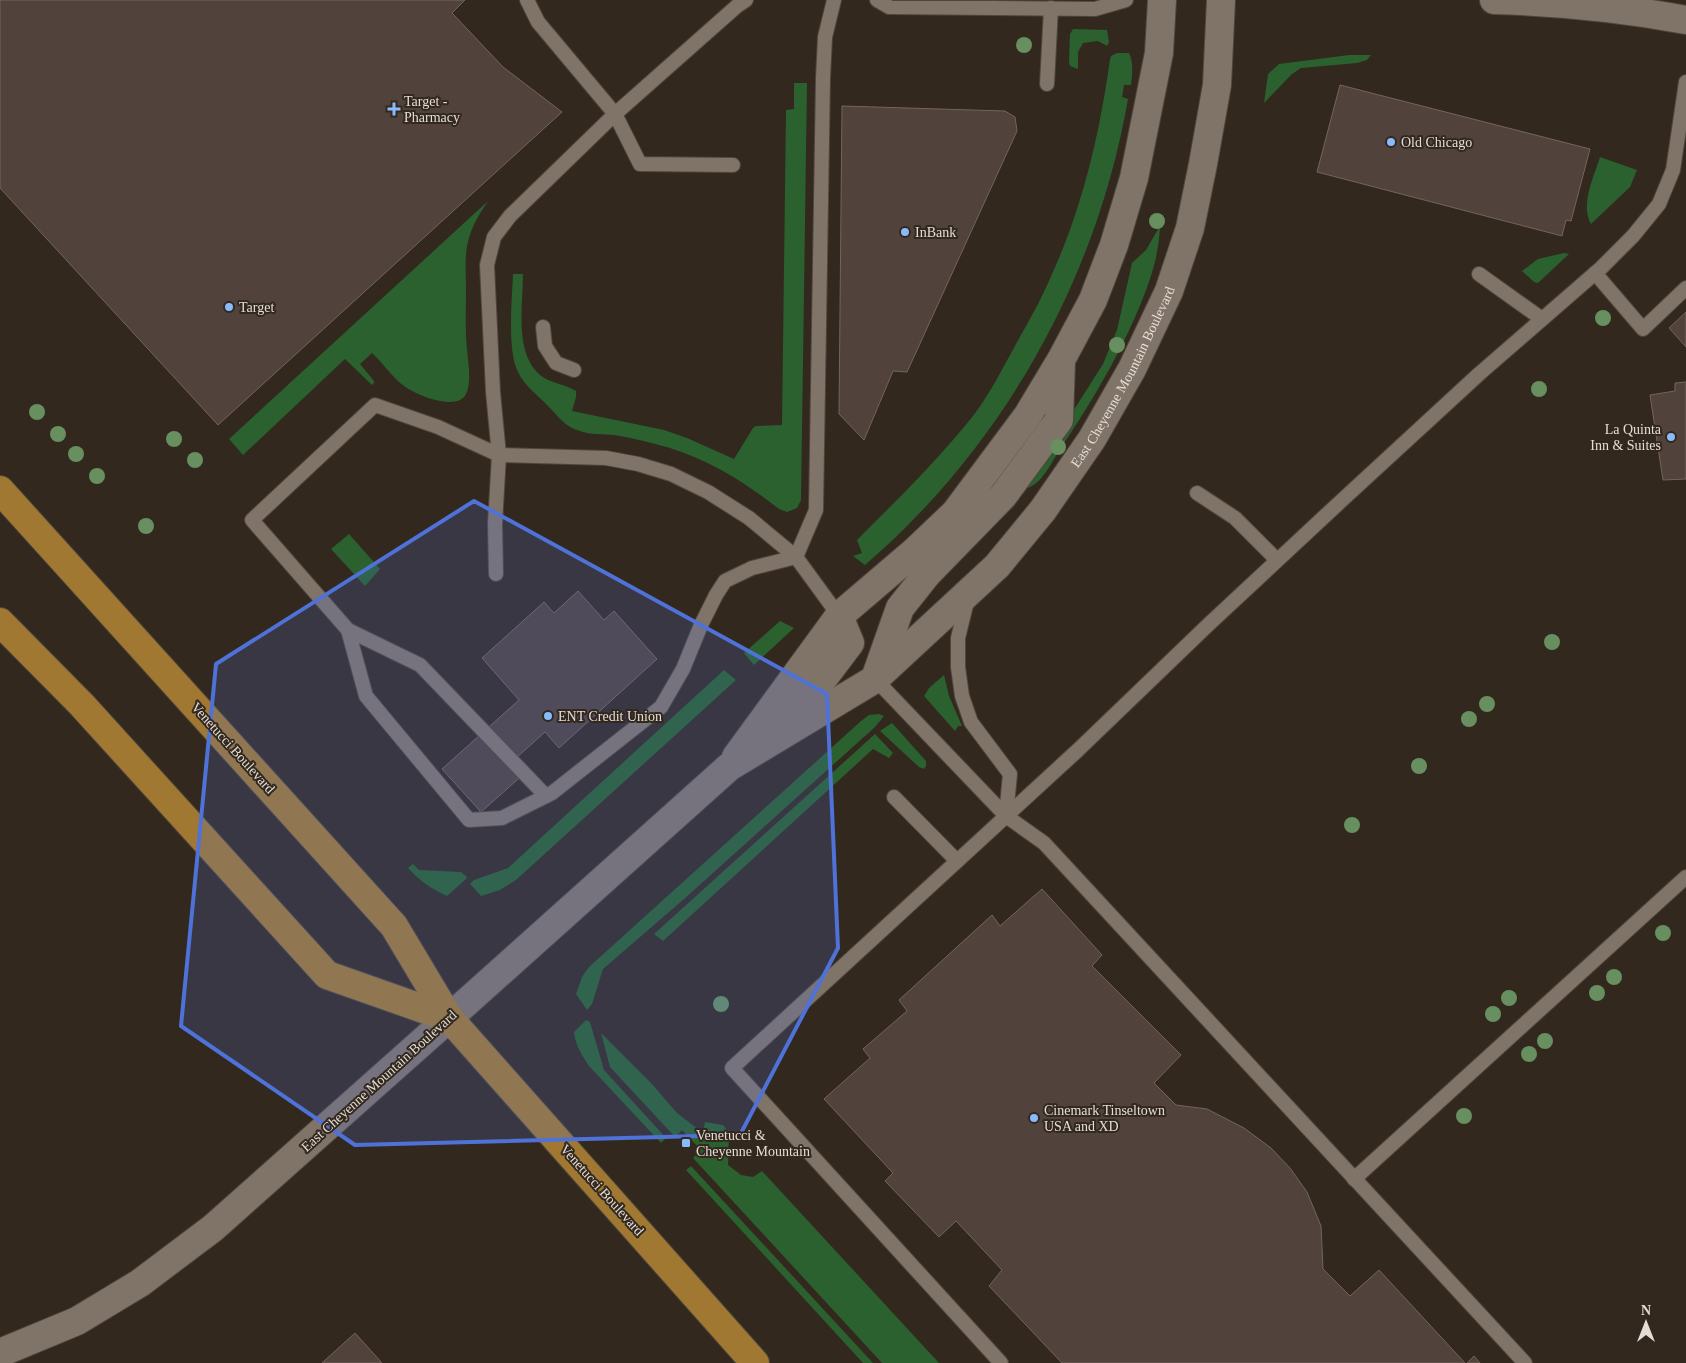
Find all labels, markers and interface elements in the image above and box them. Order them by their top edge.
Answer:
place label: Target - Pharmacy [404,94,460,125]
marker: Target - Pharmacy [388,103,400,115]
place label: Old Chicago [1401,135,1472,150]
marker: Old Chicago [1385,136,1397,148]
place label: InBank [915,225,956,240]
marker: InBank [899,226,911,238]
street label: East Cheyenne Mountain Boulevard [1068,285,1177,470]
place label: Target [239,300,274,315]
marker: Target [223,301,235,313]
place label: La Quinta Inn & Suites [1590,422,1662,453]
marker: La Quinta Inn & Suites [1665,431,1677,443]
street label: Venetucci Boulevard [188,700,278,796]
place label: ENT Credit Union [558,709,662,724]
marker: ENT Credit Union [542,710,554,722]
street label: East Cheyenne Mountain Boulevard [298,1007,460,1155]
place label: Cinemark Tinseltown USA and XD [1044,1103,1165,1134]
marker: Cinemark Tinseltown USA and XD [1028,1112,1040,1124]
place label: Venetucci & Cheyenne Mountain [696,1128,810,1159]
marker: Venetucci & Cheyenne Mountain [680,1137,692,1149]
street label: Venetucci Boulevard [557,1142,647,1238]
north arrow [1621,1298,1671,1348]
text: N [1641,1303,1651,1318]

